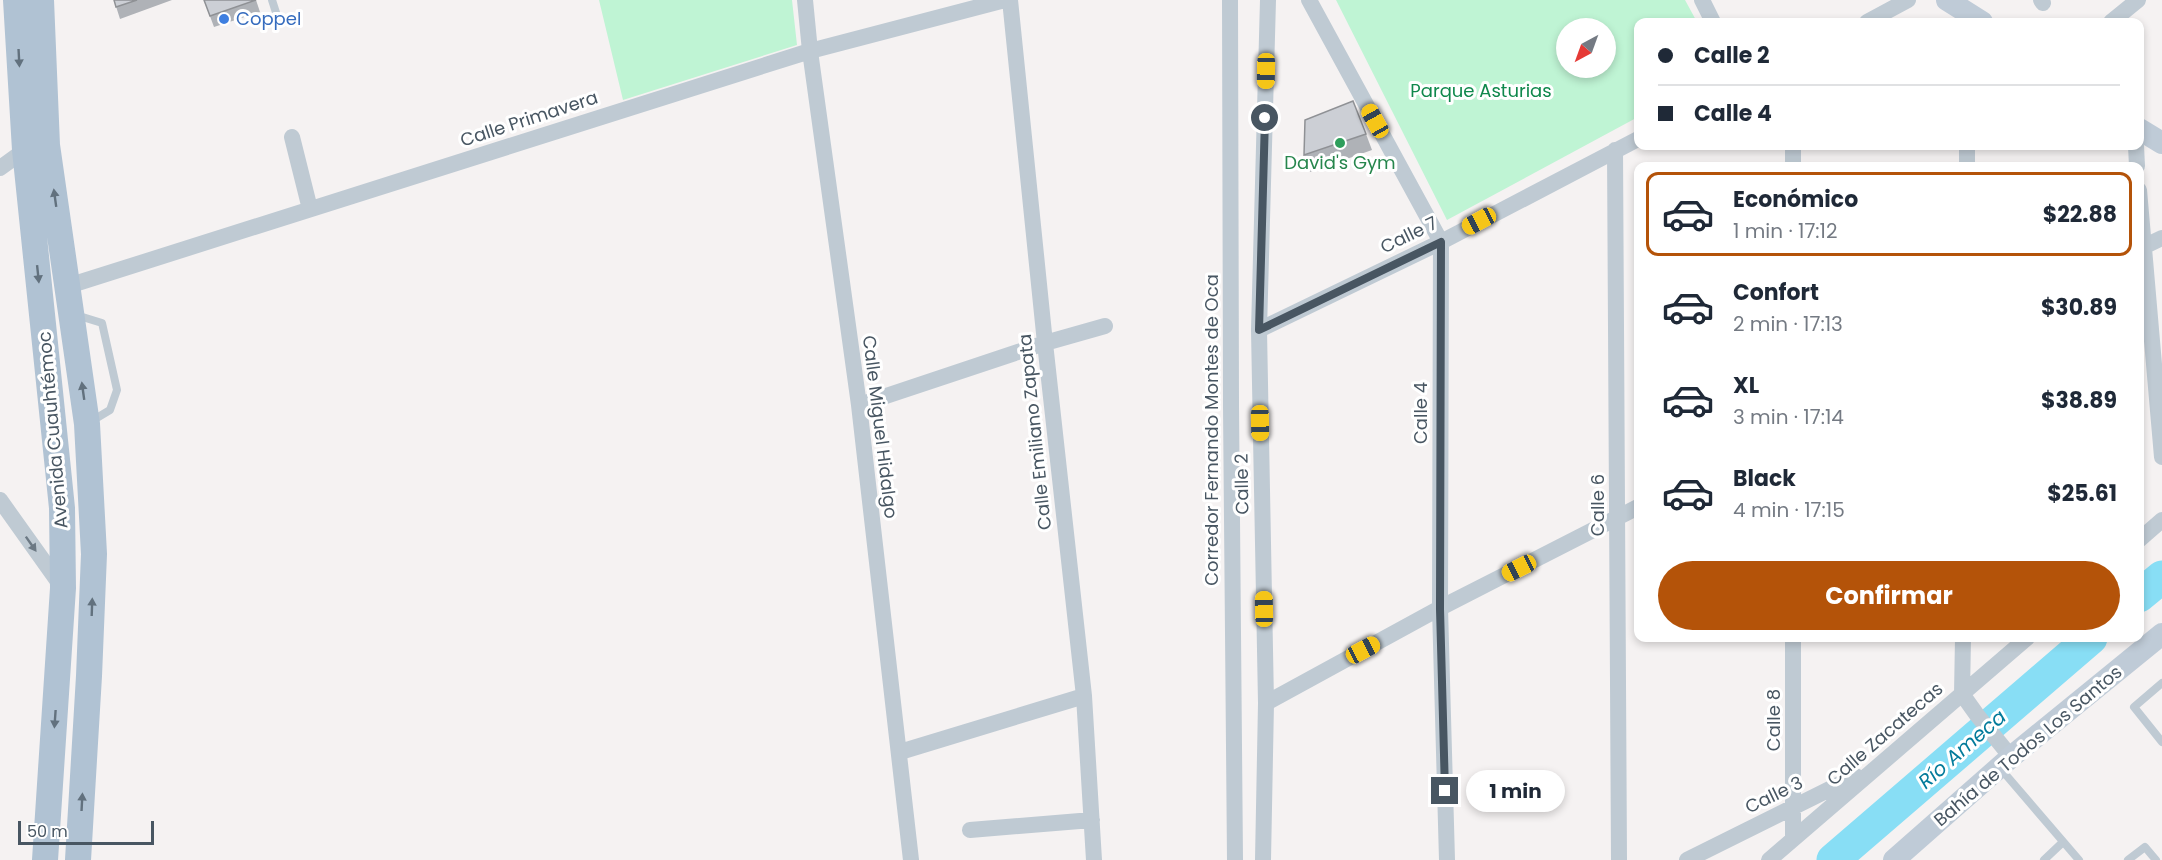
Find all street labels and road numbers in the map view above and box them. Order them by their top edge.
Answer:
street label: Calle Primavera [457,84,601,153]
street label: Calle 7 [1376,210,1442,259]
street label: Corredor Fernando Montes de Oca [1199,274,1224,586]
street label: Avenida Cuauhtémoc [31,330,74,530]
street label: Calle Emiliano Zapata [1012,333,1057,531]
street label: Calle Miguel Hidalgo [857,334,904,520]
street label: Calle 4 [1408,382,1433,444]
street label: Calle 2 [1228,453,1255,515]
street label: Calle 6 [1585,474,1610,536]
street label: Bahía de Todos Los Santos [1928,659,2127,832]
street label: Calle Zacatecas [1821,676,1948,791]
street label: Calle 8 [1761,689,1786,751]
street label: Calle 3 [1741,770,1807,819]

